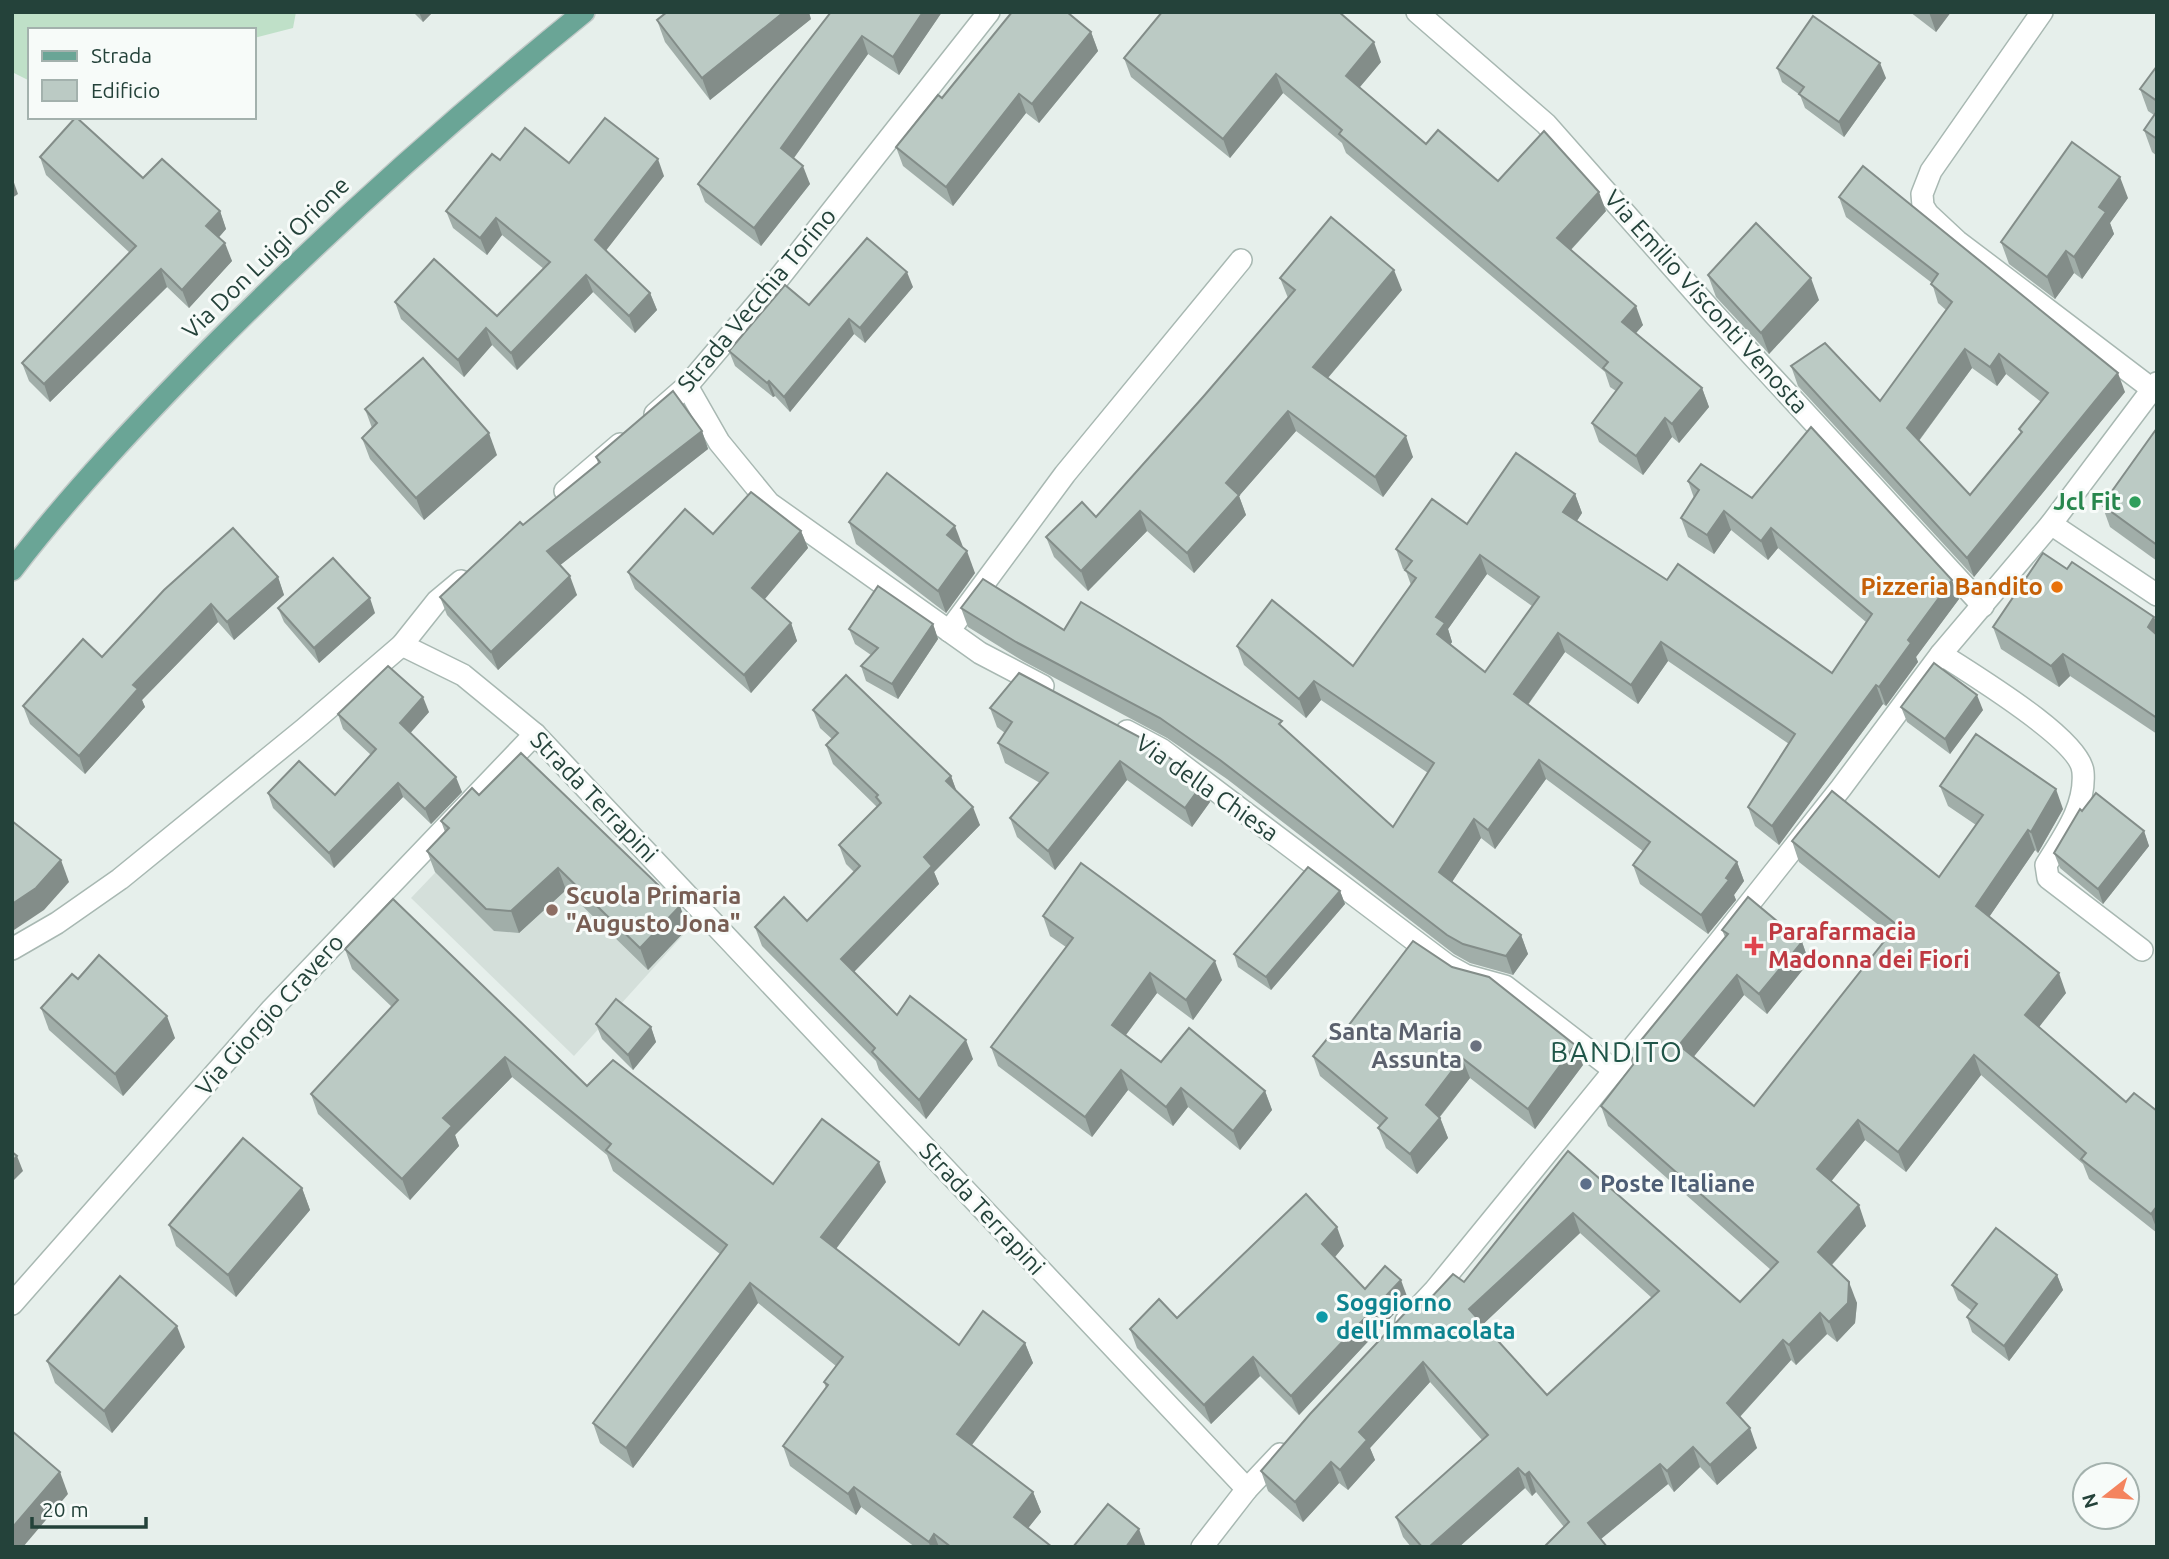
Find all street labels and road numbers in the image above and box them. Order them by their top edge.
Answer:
street label: Via Don Luigi Orione [177,171,355,344]
street label: Via Emilio Visconti Venosta [1599,185,1814,419]
street label: Strada Vecchia Torino [672,202,841,397]
street label: Strada Terrapini [525,726,663,867]
street label: Via della Chiesa [1131,728,1284,847]
street label: Via Giorgio Cravero [190,928,349,1101]
street label: Strada Terrapini [914,1137,1050,1280]

